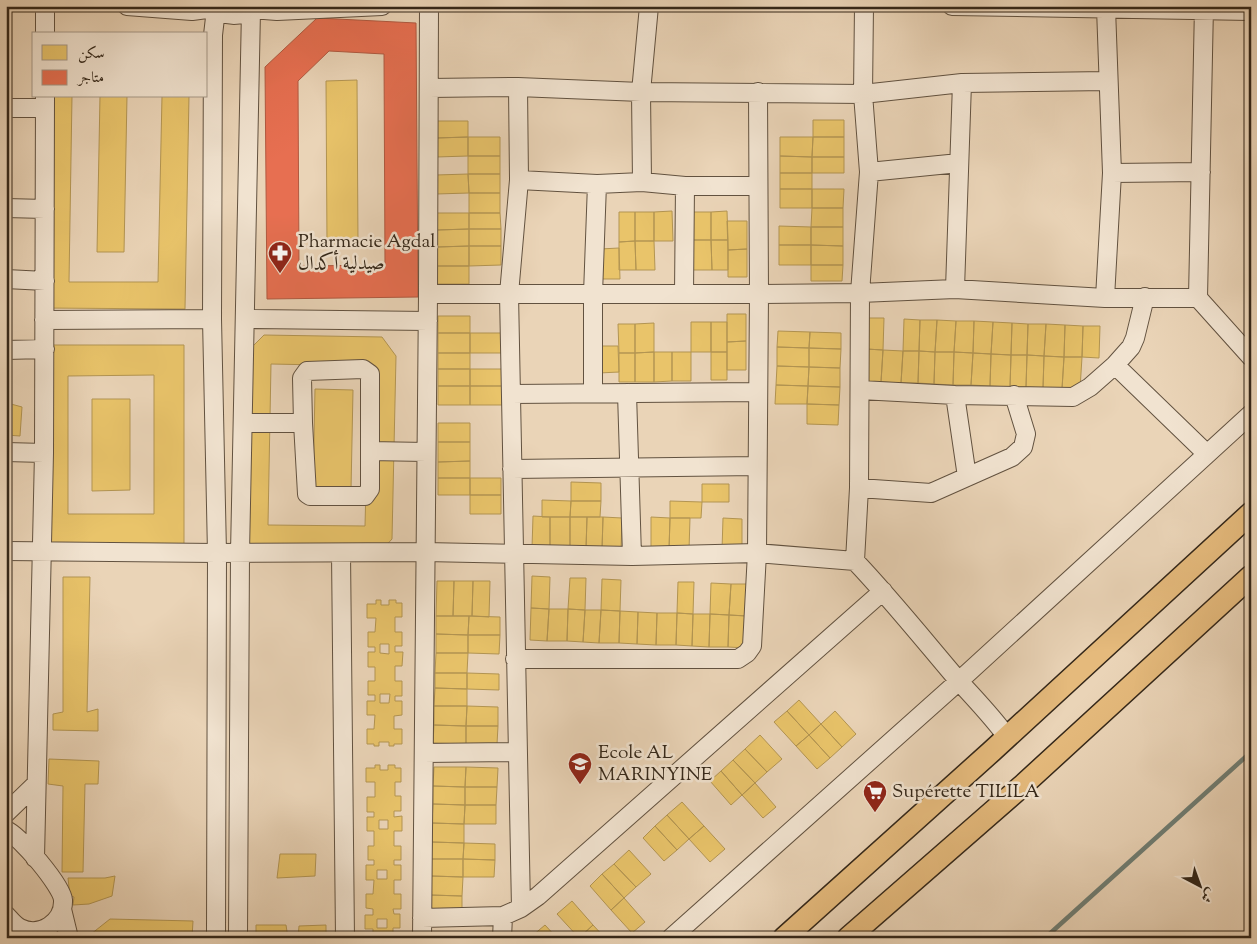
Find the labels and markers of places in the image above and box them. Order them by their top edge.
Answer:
place label: Pharmacie Agdal صيدلية أكدال [298,229,436,278]
pharmacy icon: Pharmacie Agdal صيدلية أكدال [267,240,293,274]
place label: Ecole AL MARINYINE [598,740,713,789]
school or university icon: Ecole AL MARINYINE [567,751,593,785]
supermarket icon: Supérette TILILA [862,779,888,813]
place label: Supérette TILILA [892,779,1040,806]

